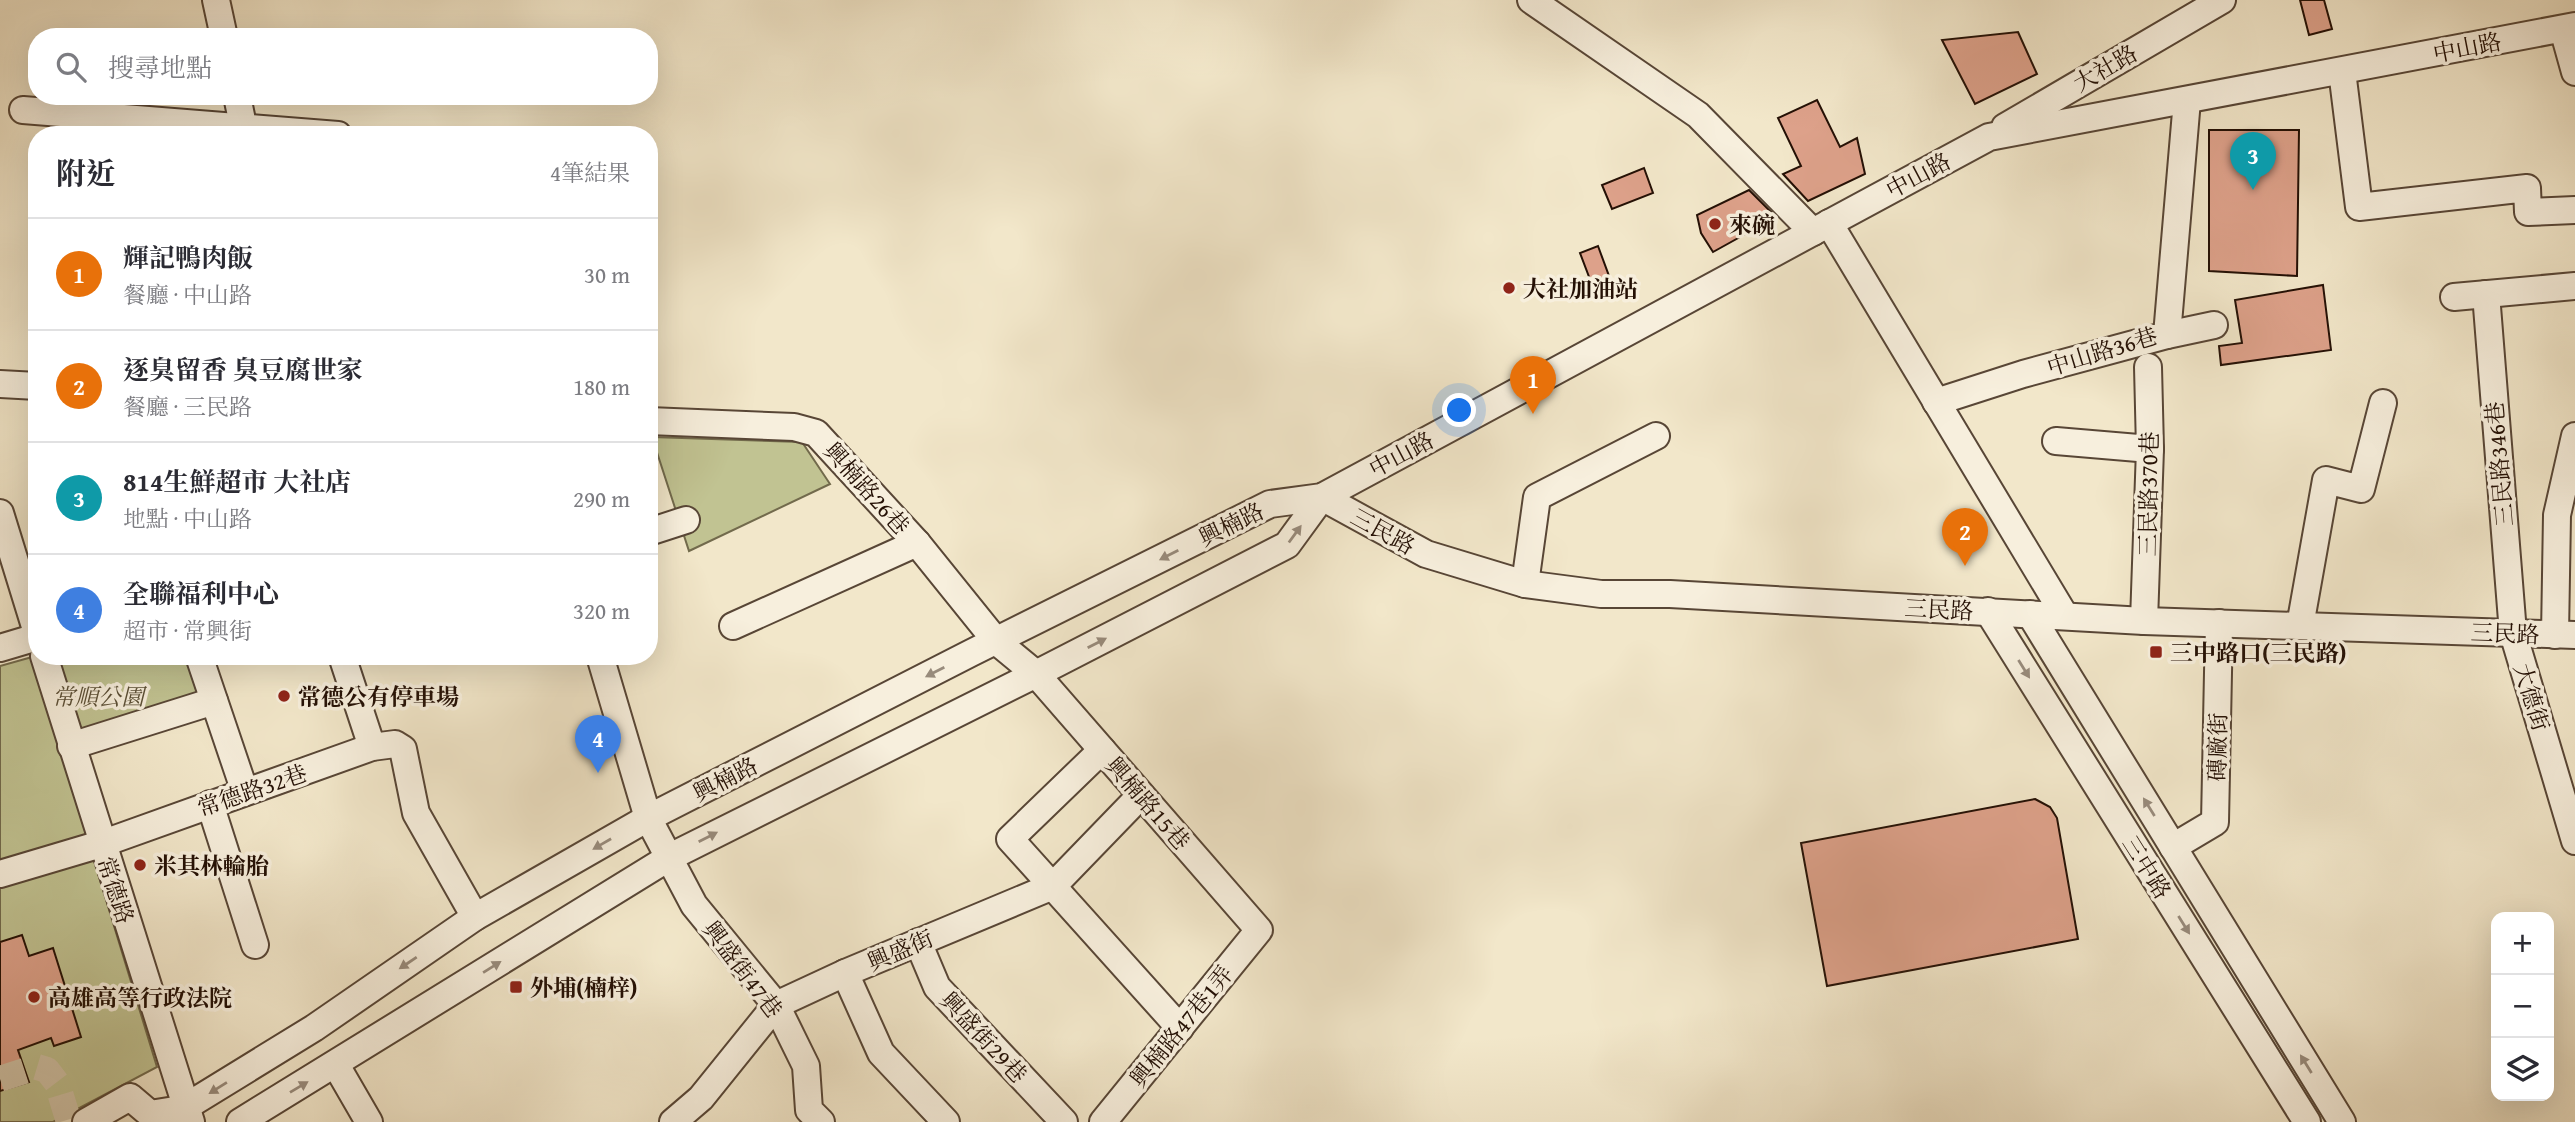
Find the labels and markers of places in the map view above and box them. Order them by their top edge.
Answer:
pin: 3 [2230,132,2276,190]
place label: 來碗 [1729,208,1775,241]
marker: 來碗 [1707,216,1723,232]
place label: 大社加油站 [1523,272,1638,305]
marker: 大社加油站 [1501,280,1517,296]
pin: 1 [1510,356,1556,414]
pin: 2 [1942,508,1988,566]
place label: 三中路口(三民路) [2170,636,2346,669]
marker: 三中路口(三民路) [2148,644,2164,660]
place label: 常德公有停車場 [298,680,459,713]
marker: 常德公有停車場 [276,688,292,704]
pin: 4 [575,715,621,773]
place label: 米其林輪胎 [154,849,269,882]
marker: 米其林輪胎 [132,857,148,873]
place label: 外埔(楠梓) [530,971,637,1004]
marker: 外埔(楠梓) [508,979,524,995]
place label: 高雄高等行政法院 [48,981,232,1014]
marker: 高雄高等行政法院 [26,989,42,1005]

